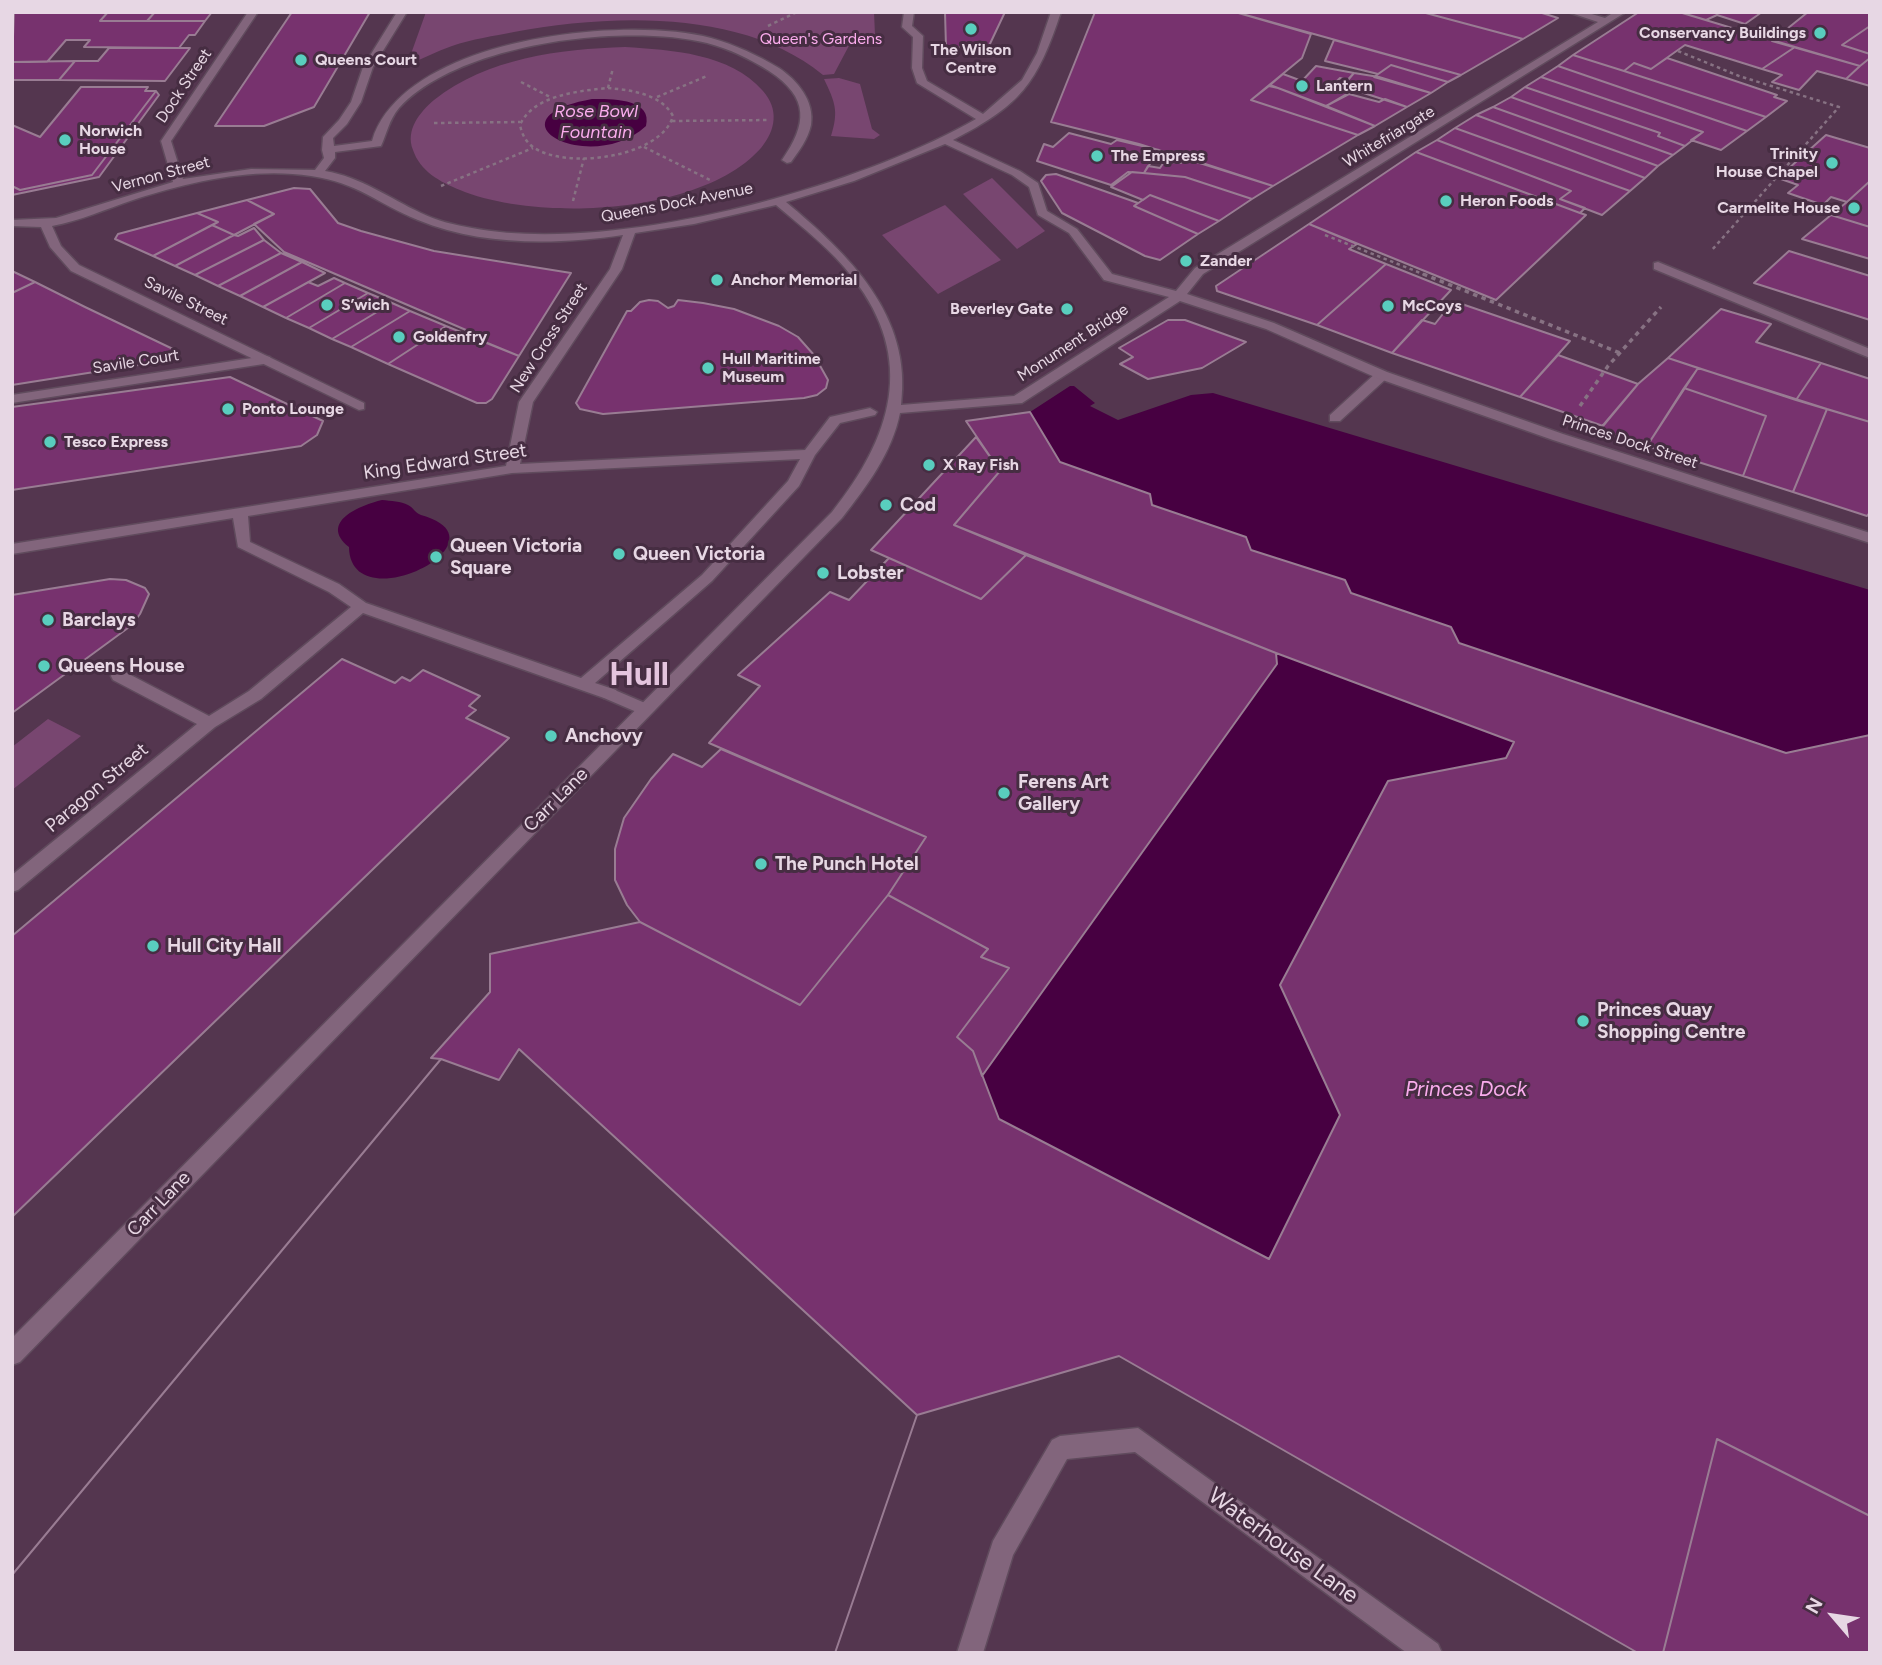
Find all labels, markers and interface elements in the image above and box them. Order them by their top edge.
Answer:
marker: The Wilson Centre [963,21,979,37]
place label: Conservancy Buildings [1639,23,1806,43]
marker: Conservancy Buildings [1812,25,1828,41]
park label: Queen's Gardens [760,29,882,49]
place label: The Wilson Centre [931,40,1011,78]
street label: Dock Street [152,45,216,127]
place label: Queens Court [315,50,417,70]
marker: Queens Court [293,52,309,68]
place label: Lantern [1316,76,1373,96]
marker: Lantern [1294,78,1310,94]
water label: Rose Bowl Fountain [554,101,638,144]
street label: Whitefriargate [1340,102,1438,172]
place label: Norwich House [79,121,142,159]
marker: Norwich House [57,132,73,148]
place label: Trinity House Chapel [1716,144,1818,182]
place label: The Empress [1111,146,1205,166]
marker: The Empress [1089,148,1105,164]
street label: Vernon Street [110,153,212,197]
marker: Trinity House Chapel [1824,155,1840,171]
street label: Queens Dock Avenue [600,179,754,227]
place label: Heron Foods [1460,191,1553,211]
marker: Heron Foods [1438,193,1454,209]
place label: Carmelite House [1717,198,1840,218]
marker: Carmelite House [1846,200,1862,216]
place label: Zander [1200,251,1252,271]
marker: Zander [1178,253,1194,269]
place label: Anchor Memorial [731,270,857,290]
street label: Savile Street [141,272,231,330]
marker: Anchor Memorial [709,272,725,288]
street label: New Cross Street [506,279,592,397]
place label: S’wich [341,295,390,315]
place label: McCoys [1402,296,1462,316]
marker: S’wich [319,297,335,313]
marker: McCoys [1380,298,1396,314]
place label: Beverley Gate [950,299,1053,319]
street label: Monument Bridge [1014,300,1132,386]
marker: Beverley Gate [1059,301,1075,317]
place label: Goldenfry [413,327,487,347]
marker: Goldenfry [391,329,407,345]
street label: Savile Court [91,346,181,378]
place label: Hull Maritime Museum [722,349,821,387]
marker: Hull Maritime Museum [700,360,716,376]
place label: Ponto Lounge [242,399,344,419]
marker: Ponto Lounge [220,401,236,417]
street label: Princes Dock Street [1560,411,1700,473]
place label: Tesco Express [64,432,168,452]
marker: Tesco Express [42,434,58,450]
street label: King Edward Street [362,439,528,485]
place label: X Ray Fish [943,455,1019,475]
marker: X Ray Fish [921,457,937,473]
place label: Cod [900,494,936,516]
marker: Cod [878,497,894,513]
place label: Queen Victoria Square [450,535,582,579]
place label: Queen Victoria [633,543,765,565]
marker: Queen Victoria [611,546,627,562]
marker: Queen Victoria Square [428,549,444,565]
place label: Lobster [837,562,904,584]
marker: Lobster [815,565,831,581]
place label: Barclays [62,609,136,631]
marker: Barclays [40,612,56,628]
place label: Queens House [58,655,184,677]
district label: Hull [609,655,669,695]
marker: Queens House [36,658,52,674]
place label: Anchovy [565,725,643,747]
marker: Anchovy [543,728,559,744]
street label: Paragon Street [41,738,153,838]
street label: Carr Lane [519,763,593,837]
place label: Ferens Art Gallery [1018,771,1109,815]
marker: Ferens Art Gallery [996,785,1012,801]
place label: The Punch Hotel [775,853,919,875]
marker: The Punch Hotel [753,856,769,872]
place label: Hull City Hall [167,935,281,957]
marker: Hull City Hall [145,938,161,954]
place label: Princes Quay Shopping Centre [1597,999,1745,1043]
marker: Princes Quay Shopping Centre [1575,1013,1591,1029]
water label: Princes Dock [1405,1077,1527,1103]
street label: Carr Lane [123,1167,195,1241]
street label: Waterhouse Lane [1203,1482,1363,1610]
north arrow [1798,1581,1868,1651]
text: N [1801,1594,1828,1618]

